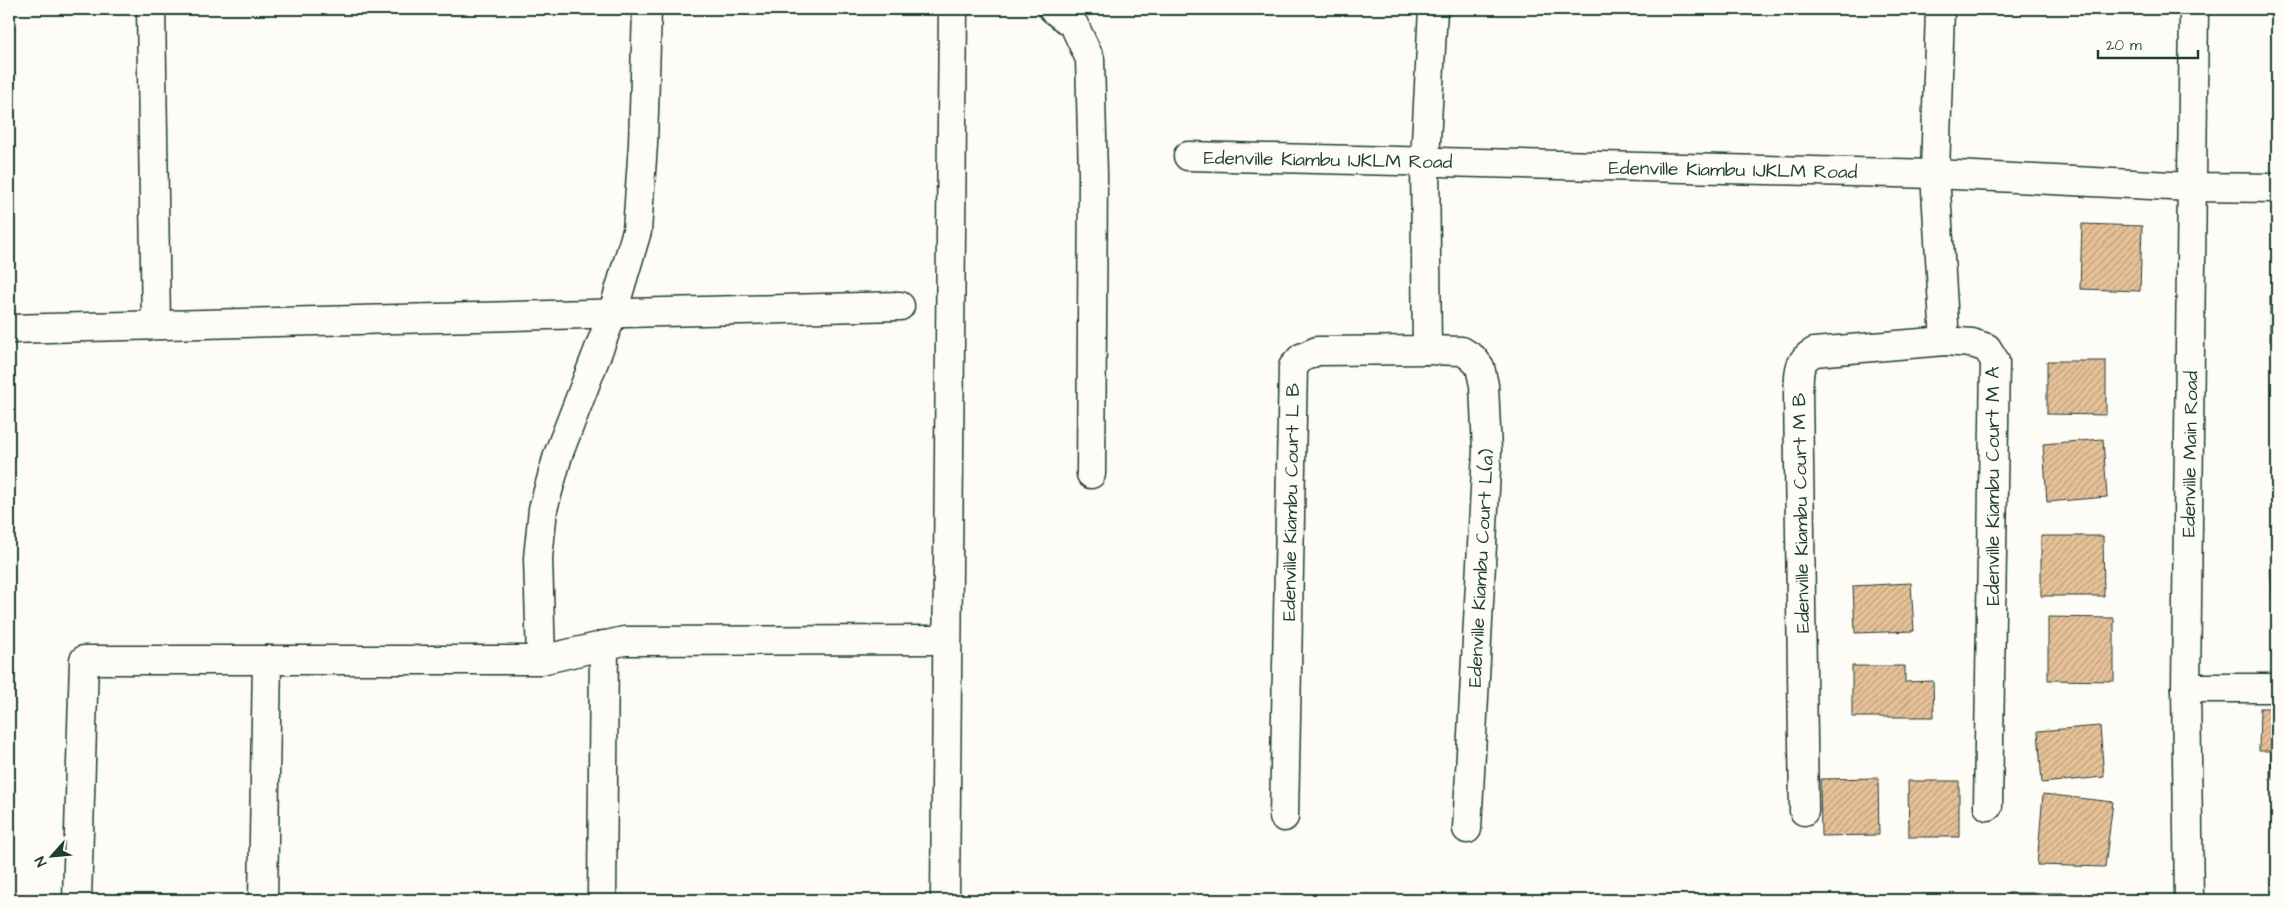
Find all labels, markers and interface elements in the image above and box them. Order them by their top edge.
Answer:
scale bar [2098,28,2198,60]
text: 20 m [2106,35,2142,56]
street label: Edenville Kiambu IJKLM Road [1203,145,1453,176]
street label: Edenville Kiambu IJKLM Road [1608,155,1858,186]
street label: Edenville Kiambu Court M A [1980,366,2007,606]
street label: Edenville Main Road [2176,370,2205,537]
street label: Edenville Kiambu Court L B [1276,382,1307,621]
street label: Edenville Kiambu Court M B [1786,392,1817,633]
street label: Edenville Kiambu Court L(a) [1462,448,1501,688]
north arrow [28,832,78,882]
text: N [30,853,52,870]

